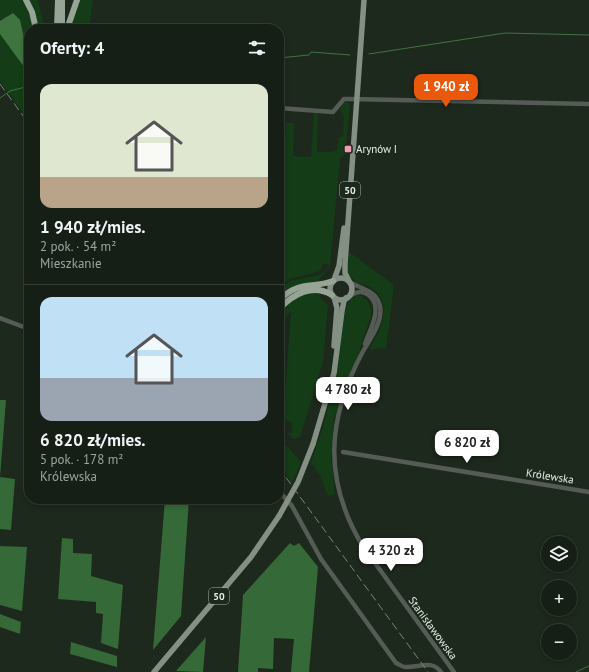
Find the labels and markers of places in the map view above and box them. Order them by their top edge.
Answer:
pin: 1 940 zł [405,74,487,108]
place label: Arynów I [356,142,397,156]
marker: Arynów I [343,144,353,154]
pin: 4 780 zł [307,377,389,411]
pin: 6 820 zł [426,430,508,464]
pin: 4 320 zł [350,538,432,572]

